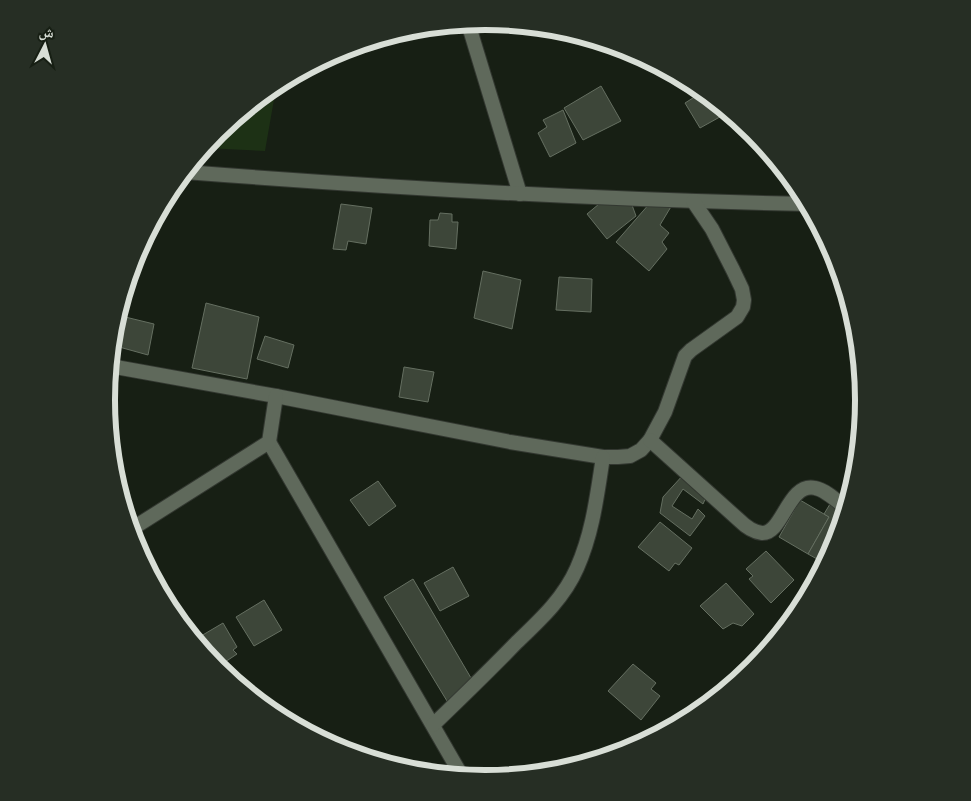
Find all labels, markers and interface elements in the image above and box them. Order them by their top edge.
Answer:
north arrow [20,20,70,70]
text: ش [38,23,55,42]

